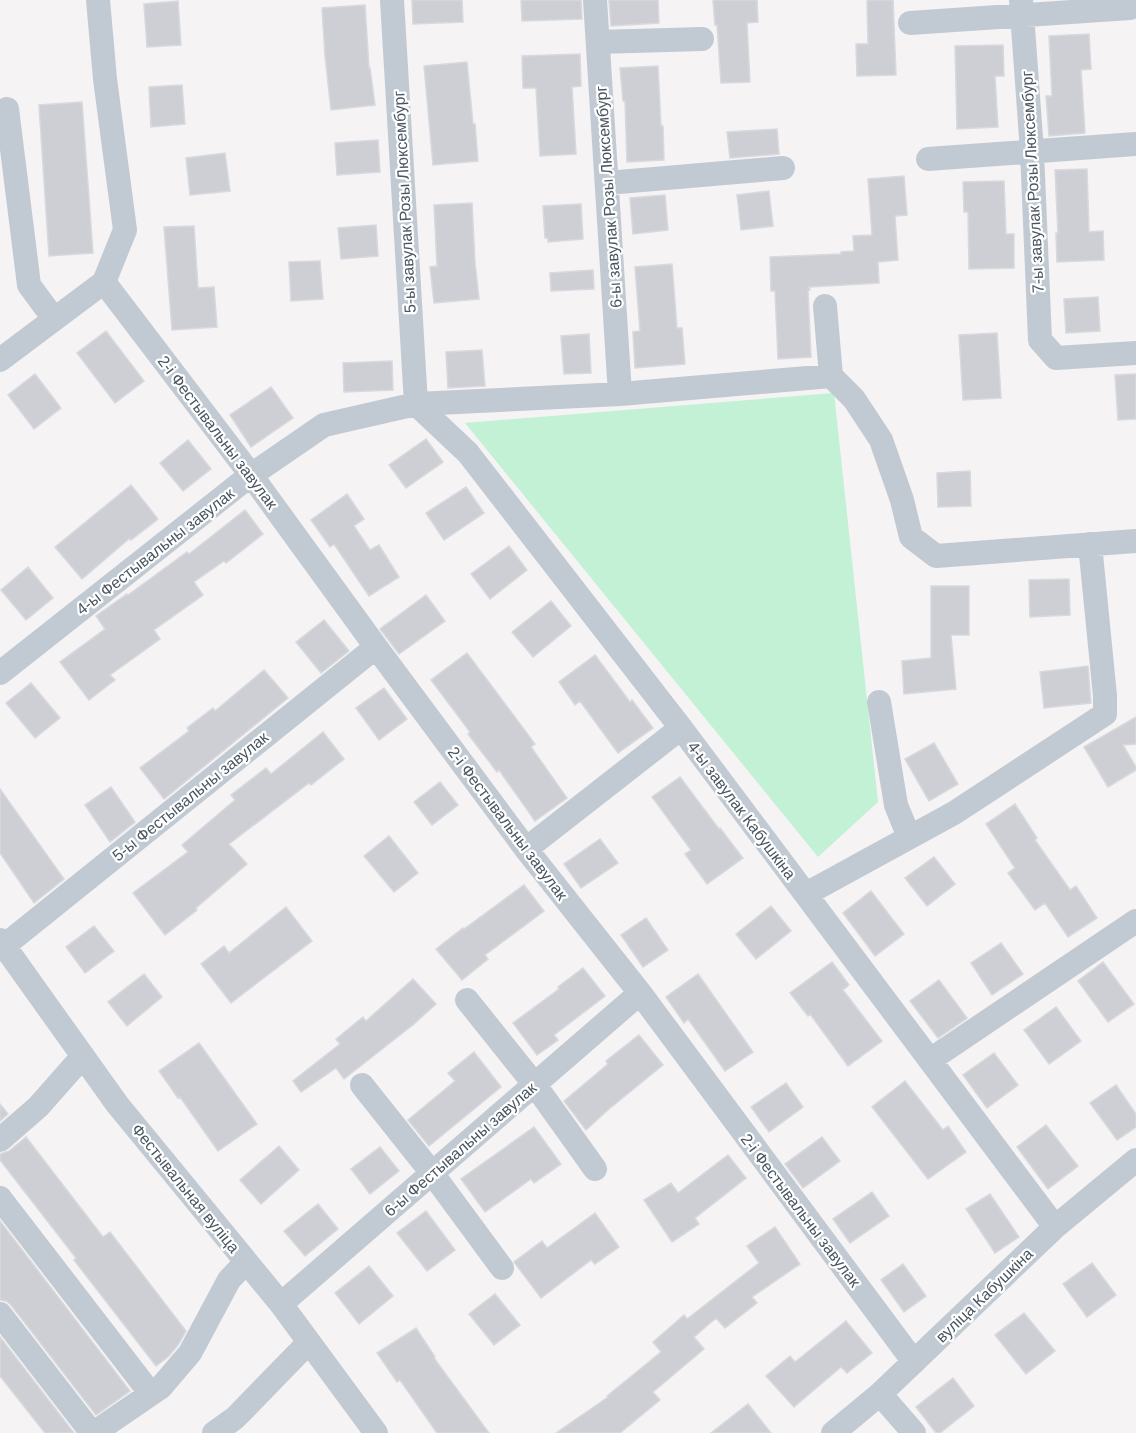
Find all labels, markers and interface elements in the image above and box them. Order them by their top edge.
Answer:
street label: 7-ы завулак Розы Люксембург [1018,70,1047,294]
street label: 6-ы завулак Розы Люксембург [592,85,625,309]
street label: 5-ы завулак Розы Люксембург [390,90,419,314]
street label: 2-і Фестывальны завулак [155,352,281,513]
street label: 4-ы Фестывальны завулак [73,484,238,618]
street label: 5-ы Фестывальны завулак [109,728,272,864]
street label: 4-ы завулак Кабушкіна [684,738,799,883]
street label: 2-і Фестывальны завулак [445,743,571,904]
street label: 6-ы Фестывальны завулак [381,1078,540,1220]
street label: Фестывальная вуліца [129,1121,243,1256]
street label: 2-і Фестывальны завулак [738,1130,864,1291]
street label: вуліца Кабушкіна [933,1245,1036,1346]

